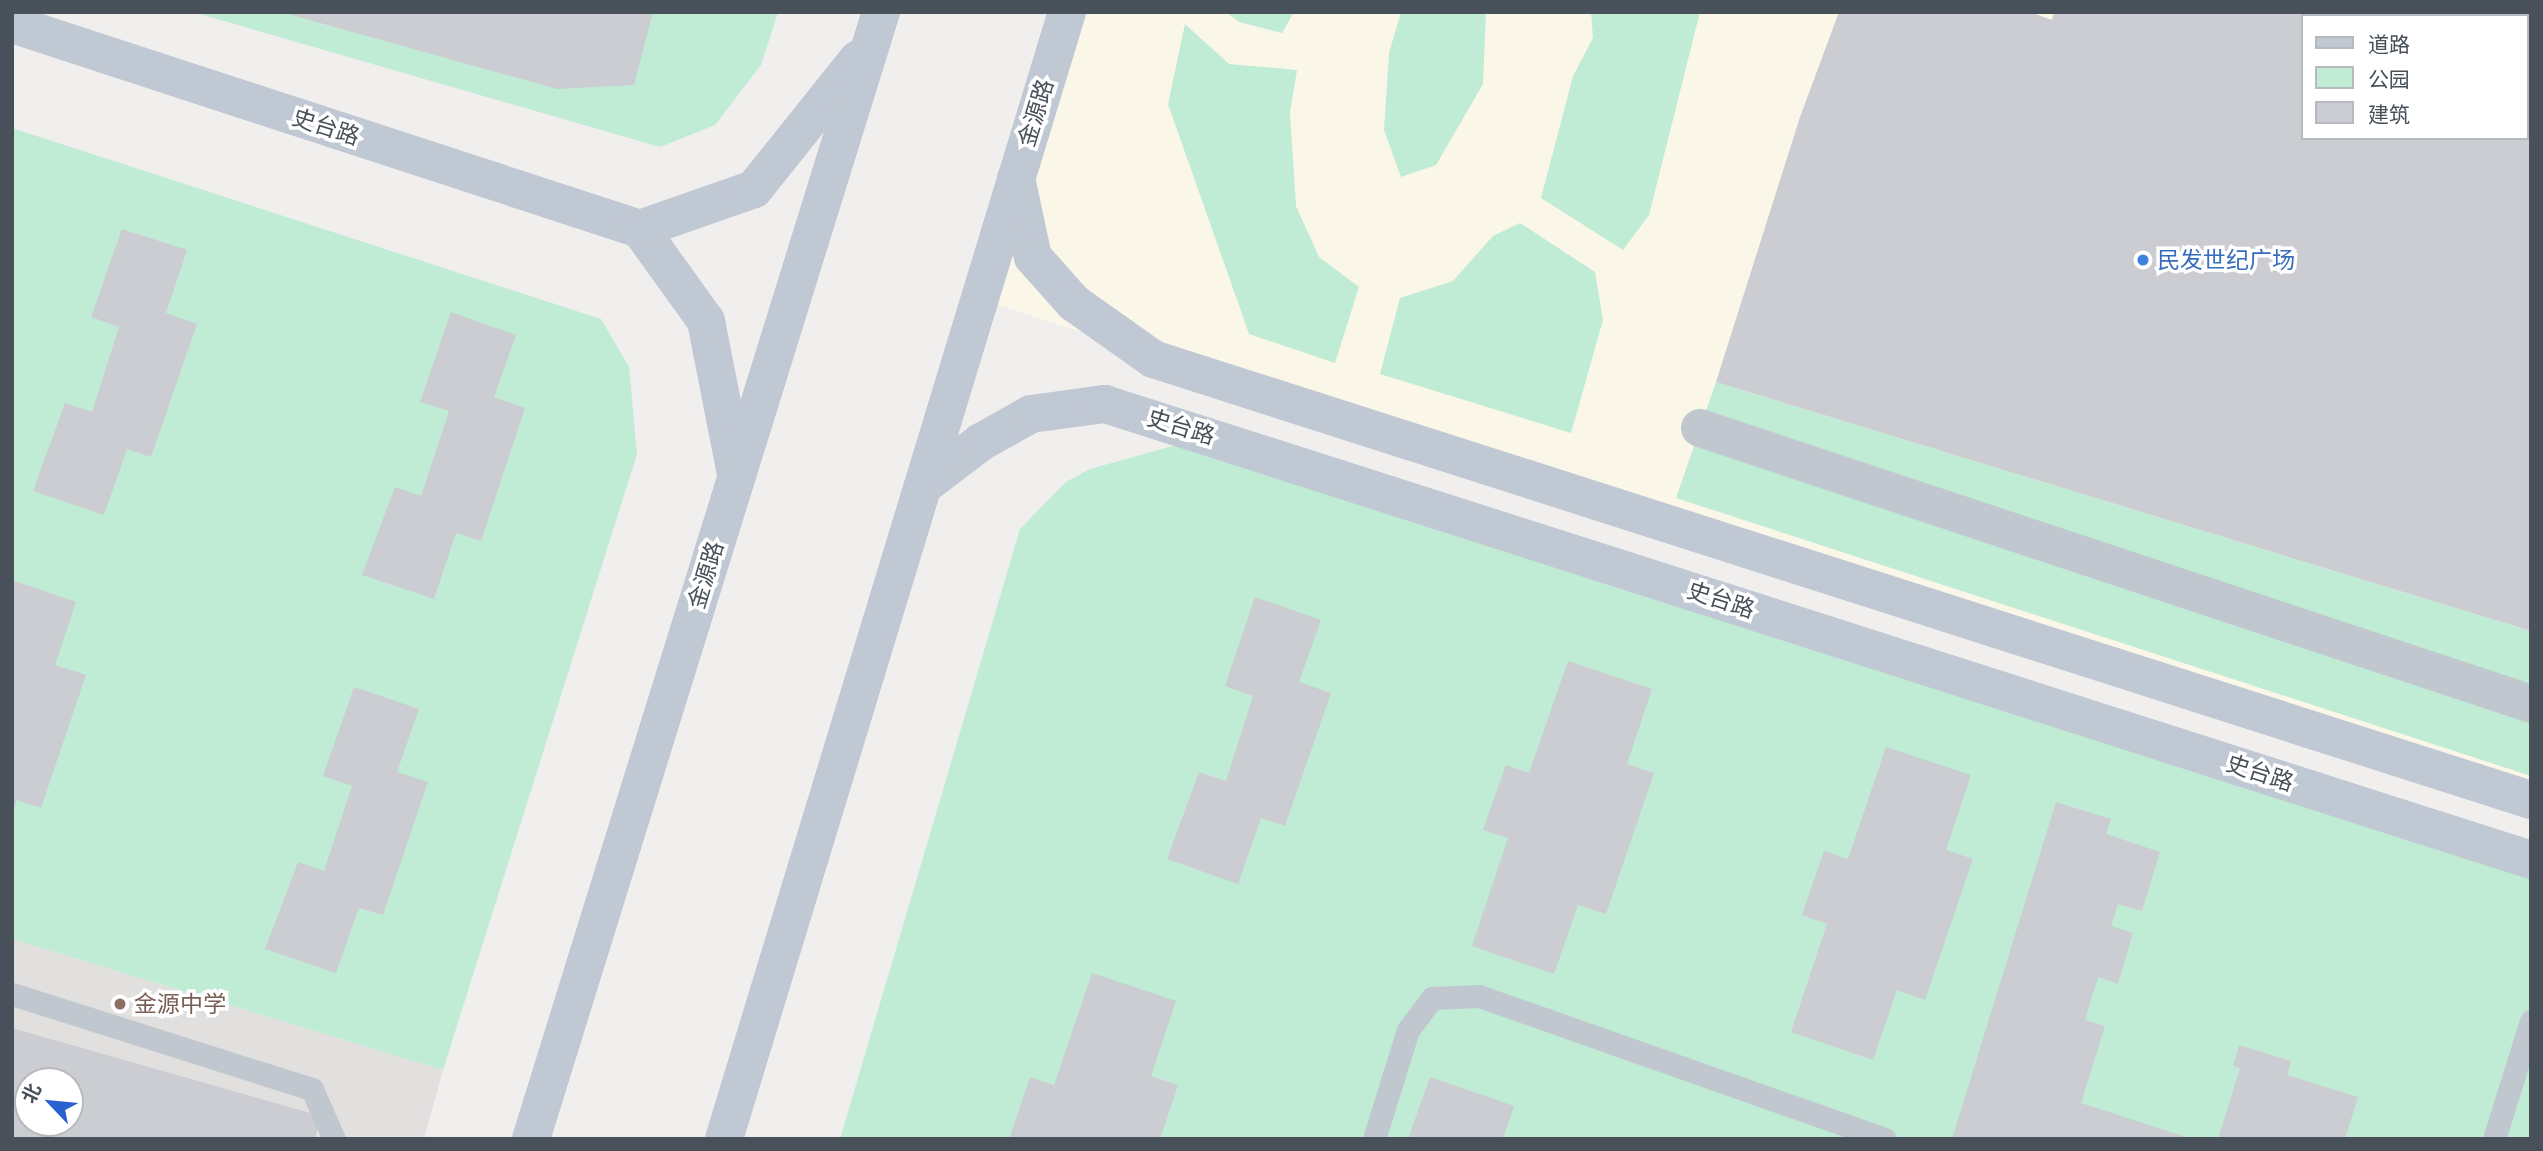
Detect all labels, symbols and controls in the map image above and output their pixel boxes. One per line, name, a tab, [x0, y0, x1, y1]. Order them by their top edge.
legend	[2302, 14, 2529, 140]
text: 道路	[2368, 33, 2410, 56]
text: 公园	[2368, 68, 2410, 91]
street label: 金源路	[1013, 76, 1059, 150]
street label: 史台路	[289, 103, 363, 151]
text: 建筑	[2368, 103, 2410, 126]
place label: 民发世纪广场	[2157, 246, 2295, 274]
marker: 民发世纪广场	[2135, 252, 2151, 268]
street label: 史台路	[1144, 404, 1218, 450]
street label: 金源路	[683, 538, 729, 612]
street label: 史台路	[1684, 576, 1758, 624]
street label: 史台路	[2223, 749, 2297, 797]
place label: 金源中学	[134, 990, 226, 1018]
marker: 金源中学	[112, 996, 128, 1012]
north arrow	[14, 1067, 84, 1137]
text: 北	[18, 1080, 45, 1107]

